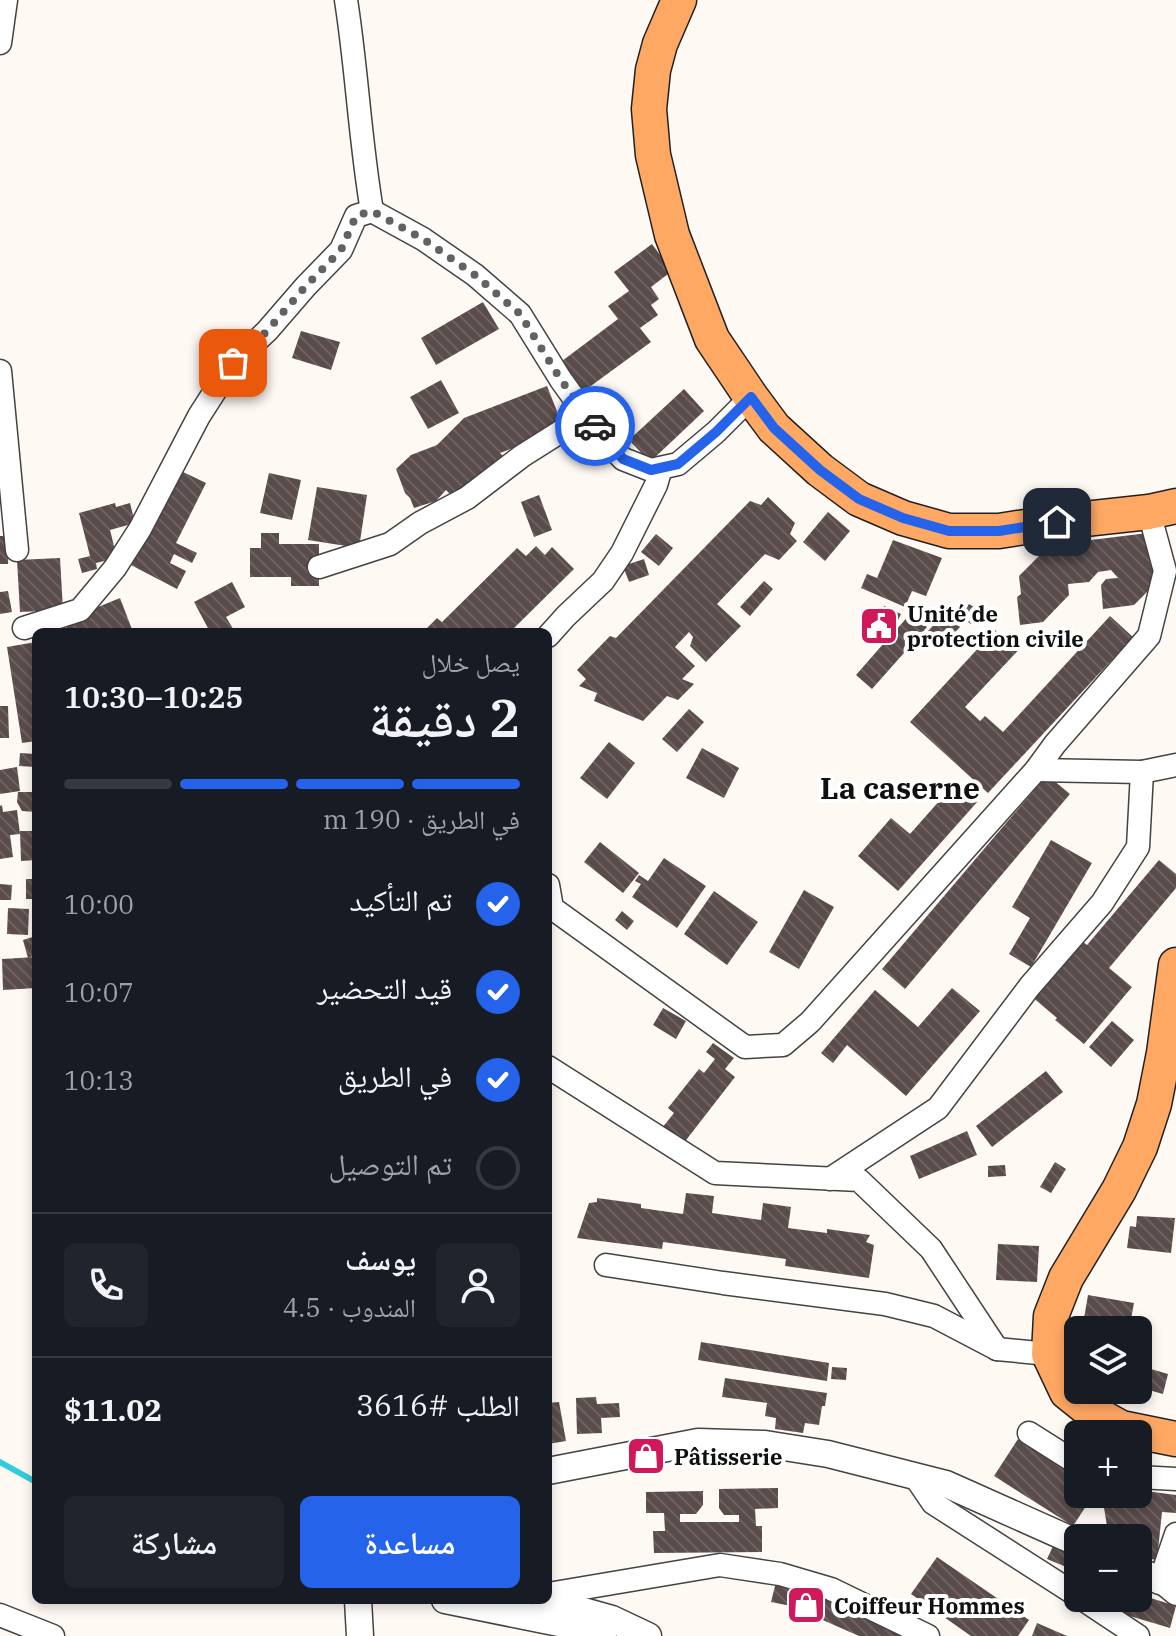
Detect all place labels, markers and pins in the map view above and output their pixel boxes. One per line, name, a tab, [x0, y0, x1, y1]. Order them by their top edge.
pin	[199, 329, 267, 397]
pin	[1023, 488, 1091, 556]
place label: Unité de protection civile	[907, 599, 1084, 653]
public building icon: Unité de protection civile	[858, 605, 900, 647]
shop icon: Pâtisserie	[625, 1435, 667, 1477]
place label: Pâtisserie	[674, 1442, 782, 1471]
shop icon: Coiffeur Hommes	[785, 1584, 827, 1626]
place label: Coiffeur Hommes	[834, 1591, 1025, 1620]

